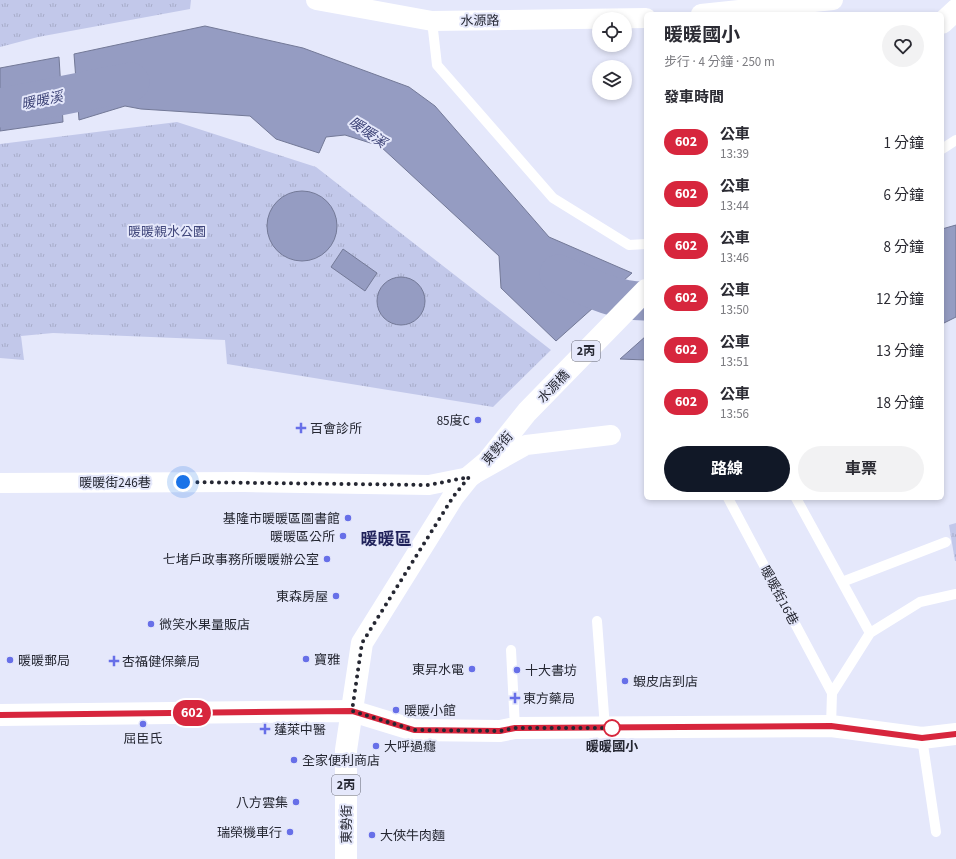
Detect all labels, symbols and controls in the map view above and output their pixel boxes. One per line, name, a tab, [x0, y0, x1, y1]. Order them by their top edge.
street label: 水源路	[460, 12, 500, 30]
map controls	[592, 12, 632, 100]
button: locate	[592, 12, 632, 52]
text: 暖暖國小	[664, 22, 740, 49]
button: heart	[882, 25, 924, 67]
text: 步行 · 4 分鐘 · 250 m	[664, 53, 775, 71]
button: layers	[592, 60, 632, 100]
water label: 暖暖溪	[20, 87, 67, 115]
text: 發車時間	[664, 87, 724, 108]
water label: 暖暖溪	[344, 113, 392, 154]
text: 公車	[720, 124, 750, 145]
text: 602	[675, 132, 697, 152]
text: 1 分鐘	[884, 133, 924, 154]
text: 13:39	[720, 145, 749, 163]
text: 公車	[720, 176, 750, 197]
text: 602	[675, 184, 697, 204]
text: 6 分鐘	[884, 185, 924, 206]
text: 13:44	[720, 197, 749, 215]
park label: 暖暖親水公園	[128, 223, 206, 241]
text: 公車	[720, 228, 750, 249]
text: 602	[675, 236, 697, 256]
text: 8 分鐘	[884, 237, 924, 258]
text: 13:46	[720, 249, 749, 267]
text: 公車	[720, 280, 750, 301]
text: 602	[675, 288, 697, 308]
text: 12 分鐘	[876, 289, 924, 310]
text: 13:50	[720, 301, 749, 319]
text: 公車	[720, 332, 750, 353]
text: 602	[675, 340, 697, 360]
road number: 2丙	[572, 341, 600, 361]
text: 13 分鐘	[876, 341, 924, 362]
text: 13:51	[720, 353, 749, 371]
street label: 水源橋	[534, 366, 574, 407]
text: 公車	[720, 384, 750, 405]
text: 602	[675, 392, 697, 412]
text: 18 分鐘	[876, 393, 924, 414]
text: 13:56	[720, 405, 749, 423]
place label: 85度C	[437, 412, 470, 430]
marker: 85度C	[473, 415, 483, 425]
place label: 百會診所	[310, 420, 362, 438]
marker: 百會診所	[295, 422, 307, 434]
street label: 東勢街	[478, 428, 517, 469]
button: 路線	[664, 446, 790, 492]
button: 車票	[798, 446, 924, 492]
your location	[173, 472, 193, 492]
street label: 暖暖街246巷	[79, 474, 151, 492]
place label: 基隆市暖暖區圖書館	[223, 510, 340, 528]
marker: 基隆市暖暖區圖書館	[343, 513, 353, 523]
place label: 暖暖區公所	[270, 528, 335, 546]
district label: 暖暖區	[361, 528, 412, 552]
marker: 暖暖區公所	[338, 531, 348, 541]
place label: 七堵戶政事務所暖暖辦公室	[163, 551, 319, 569]
marker: 七堵戶政事務所暖暖辦公室	[322, 554, 332, 564]
street label: 暖暖街16巷	[756, 563, 802, 628]
place label: 東森房屋	[276, 588, 328, 606]
marker: 東森房屋	[331, 591, 341, 601]
place label: 微笑水果量販店	[159, 616, 250, 634]
marker: 微笑水果量販店	[146, 619, 156, 629]
place label: 寶雅	[314, 651, 340, 669]
place label: 暖暖郵局	[18, 652, 70, 670]
place label: 杏福健保藥局	[122, 653, 200, 671]
marker: 寶雅	[301, 654, 311, 664]
marker: 暖暖郵局	[5, 655, 15, 665]
marker: 杏福健保藥局	[109, 656, 119, 666]
place label: 東昇水電	[412, 661, 464, 679]
place label: 十大書坊	[525, 662, 577, 680]
marker: 東昇水電	[467, 664, 477, 674]
marker: 十大書坊	[512, 665, 522, 675]
place label: 蝦皮店到店	[633, 673, 698, 691]
marker: 蝦皮店到店	[620, 676, 630, 686]
place label: 東方藥局	[523, 690, 575, 708]
marker: 東方藥局	[510, 693, 520, 703]
line badge: 602	[169, 700, 215, 726]
place label: 暖暖小館	[404, 702, 456, 720]
text: 602	[181, 703, 203, 723]
marker: 暖暖小館	[391, 705, 401, 715]
marker: 屈臣氏	[138, 719, 148, 729]
marker: 暖暖國小	[603, 719, 621, 737]
place label: 蓬萊中醫	[274, 721, 326, 739]
marker: 蓬萊中醫	[259, 723, 271, 735]
place label: 屈臣氏	[123, 730, 163, 748]
place label: 大呼過癮	[384, 738, 436, 756]
place label: 暖暖國小	[586, 738, 639, 756]
marker: 大呼過癮	[371, 741, 381, 751]
place label: 全家便利商店	[302, 752, 380, 770]
marker: 全家便利商店	[289, 755, 299, 765]
road number: 2丙	[332, 775, 360, 795]
place label: 八方雲集	[236, 794, 288, 812]
marker: 八方雲集	[291, 797, 301, 807]
street label: 東勢街	[338, 804, 356, 844]
place label: 瑞榮機車行	[217, 824, 282, 842]
marker: 瑞榮機車行	[285, 827, 295, 837]
place label: 大俠牛肉麵	[380, 827, 445, 845]
marker: 大俠牛肉麵	[367, 830, 377, 840]

